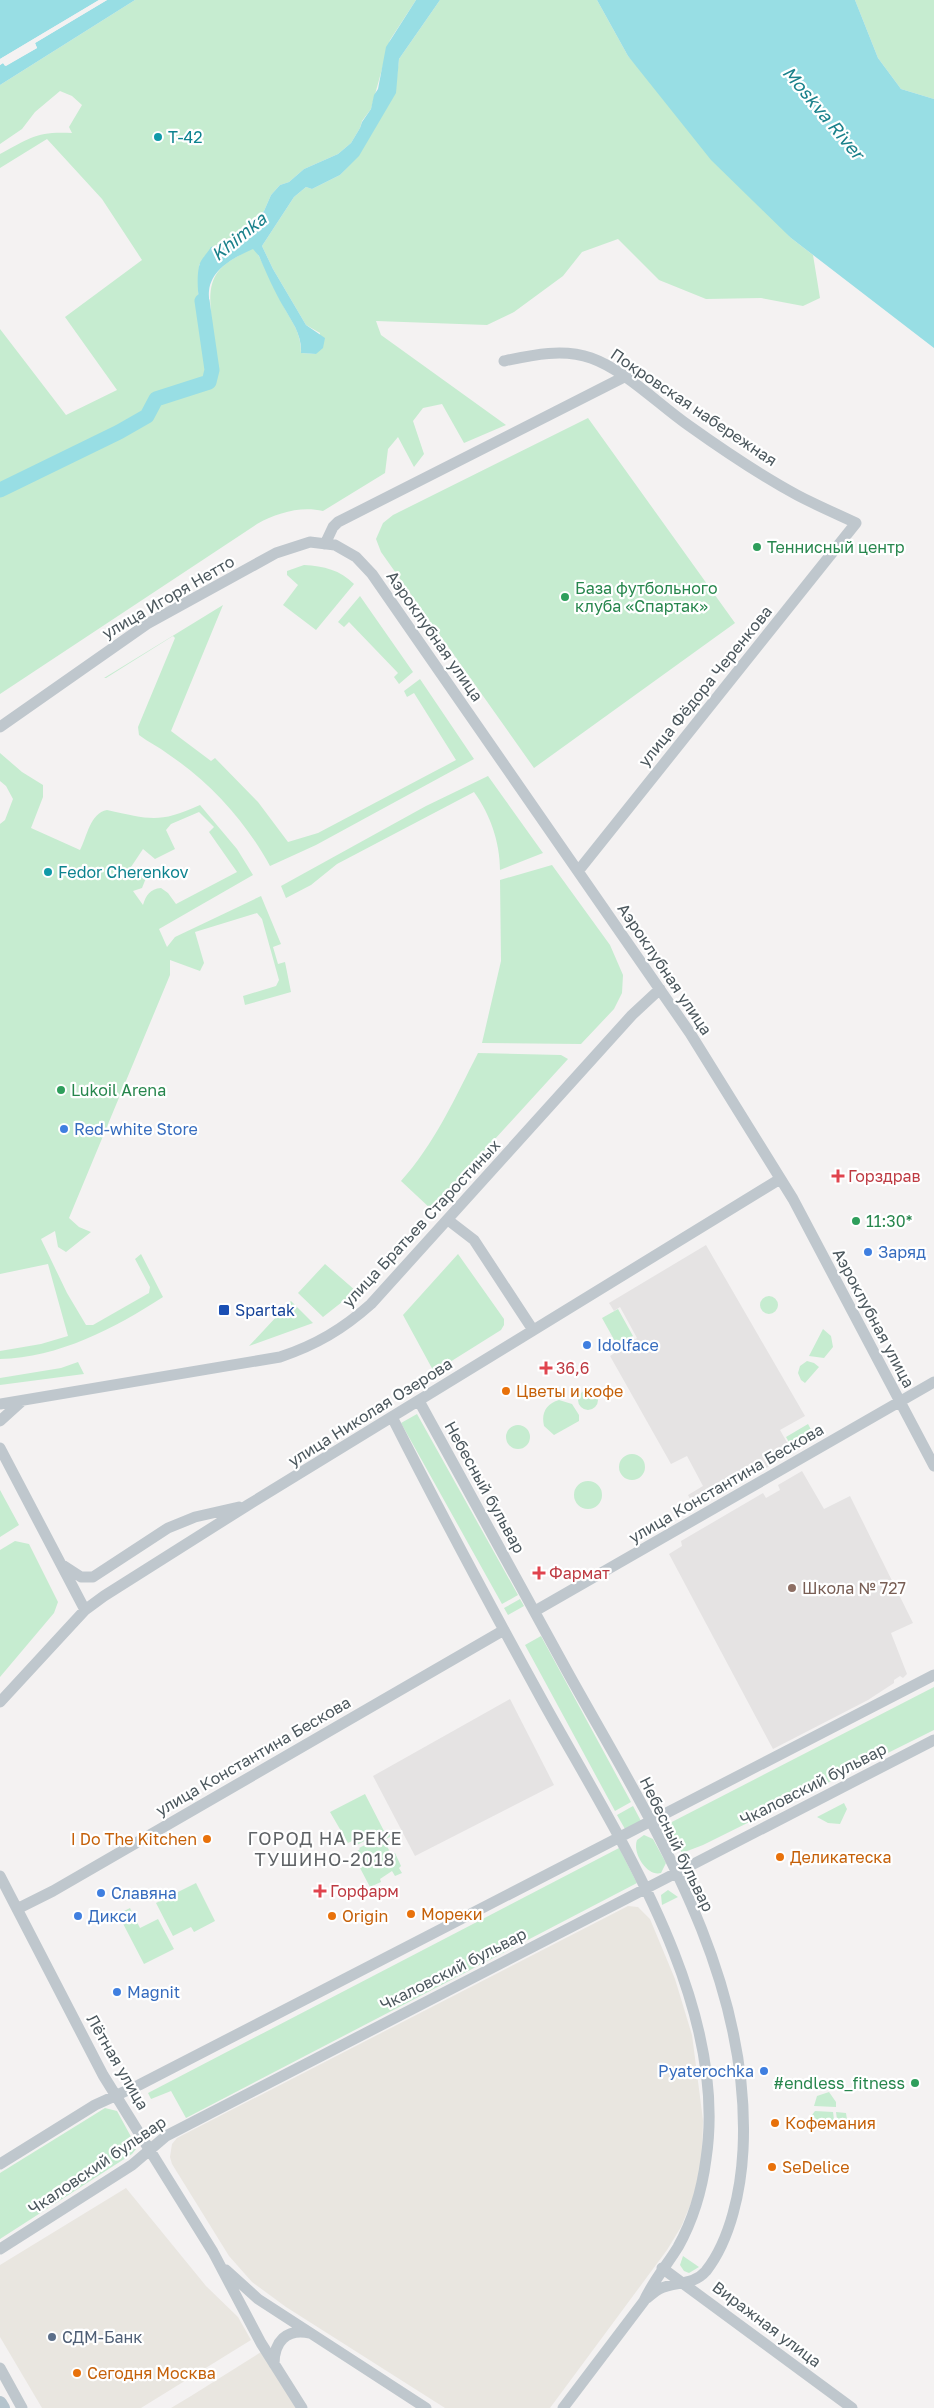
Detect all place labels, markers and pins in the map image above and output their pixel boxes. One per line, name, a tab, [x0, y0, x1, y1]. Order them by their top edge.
place label: Т-42	[168, 127, 203, 147]
marker: Т-42	[152, 131, 164, 143]
place label: Теннисный центр	[767, 537, 905, 557]
marker: Теннисный центр	[751, 541, 763, 553]
place label: База футбольного клуба «Спартак»	[575, 578, 718, 616]
marker: База футбольного клуба «Спартак»	[559, 591, 571, 603]
place label: Fedor Cherenkov	[58, 862, 189, 882]
marker: Fedor Cherenkov	[42, 866, 54, 878]
place label: Lukoil Arena	[71, 1080, 166, 1100]
marker: Lukoil Arena	[55, 1084, 67, 1096]
place label: Red-white Store	[74, 1119, 198, 1139]
marker: Red-white Store	[58, 1123, 70, 1135]
place label: Горздрав	[848, 1166, 921, 1186]
marker: Горздрав	[832, 1170, 844, 1182]
place label: 11:30*	[866, 1211, 913, 1231]
marker: 11:30*	[850, 1215, 862, 1227]
place label: Заряд	[878, 1242, 926, 1262]
marker: Заряд	[862, 1246, 874, 1258]
place label: Spartak	[235, 1300, 295, 1320]
marker: Spartak	[217, 1303, 231, 1317]
place label: Idolface	[597, 1335, 659, 1355]
marker: Idolface	[581, 1339, 593, 1351]
place label: 36,6	[556, 1358, 590, 1378]
marker: 36,6	[540, 1362, 552, 1374]
place label: Цветы и кофе	[516, 1381, 623, 1401]
marker: Цветы и кофе	[500, 1385, 512, 1397]
place label: Фармат	[549, 1563, 610, 1583]
marker: Фармат	[533, 1567, 545, 1579]
place label: Школа № 727	[802, 1578, 906, 1598]
marker: Школа № 727	[786, 1582, 798, 1594]
place label: I Do The Kitchen	[71, 1829, 197, 1849]
marker: I Do The Kitchen	[201, 1833, 213, 1845]
place label: Деликатеска	[790, 1847, 891, 1867]
marker: Деликатеска	[774, 1851, 786, 1863]
place label: Горфарм	[330, 1881, 399, 1901]
place label: Славяна	[111, 1883, 177, 1903]
marker: Горфарм	[314, 1885, 326, 1897]
marker: Славяна	[95, 1887, 107, 1899]
place label: Мореки	[421, 1904, 482, 1924]
place label: Дикси	[88, 1906, 137, 1926]
place label: Origin	[342, 1906, 388, 1926]
marker: Мореки	[405, 1908, 417, 1920]
marker: Дикси	[72, 1910, 84, 1922]
marker: Origin	[326, 1910, 338, 1922]
place label: Magnit	[127, 1982, 180, 2002]
marker: Magnit	[111, 1986, 123, 1998]
place label: Pyaterochka	[658, 2061, 754, 2081]
marker: Pyaterochka	[758, 2065, 770, 2077]
place label: #endless_fitness	[773, 2073, 905, 2093]
marker: #endless_fitness	[909, 2077, 921, 2089]
place label: Кофемания	[785, 2113, 876, 2133]
marker: Кофемания	[769, 2117, 781, 2129]
place label: SeDelice	[782, 2157, 849, 2177]
marker: SeDelice	[766, 2161, 778, 2173]
place label: СДМ-Банк	[62, 2327, 143, 2347]
marker: СДМ-Банк	[46, 2331, 58, 2343]
place label: Сегодня Москва	[87, 2363, 216, 2383]
marker: Сегодня Москва	[71, 2367, 83, 2379]

